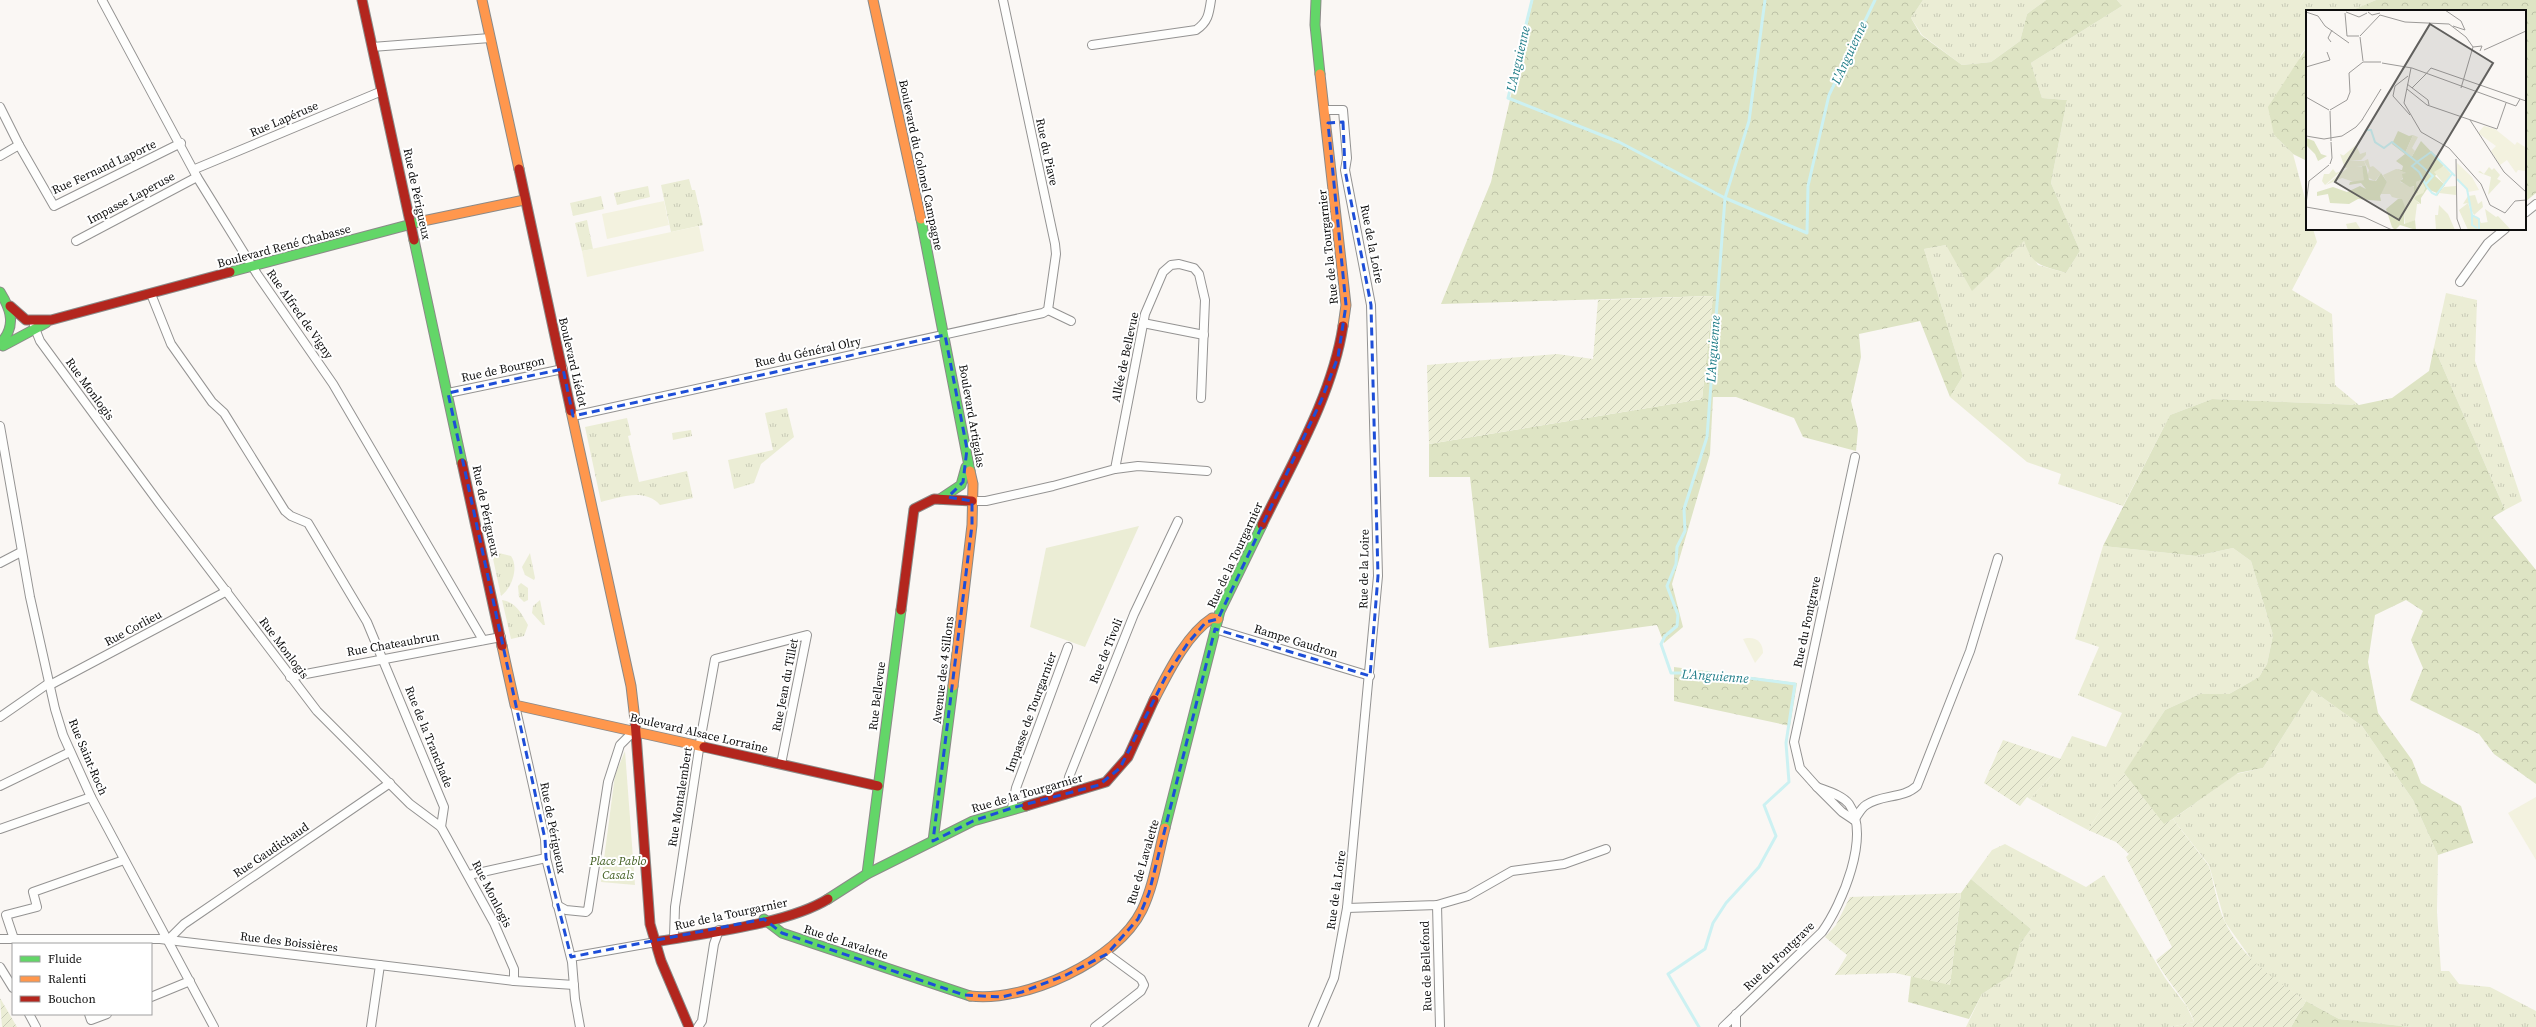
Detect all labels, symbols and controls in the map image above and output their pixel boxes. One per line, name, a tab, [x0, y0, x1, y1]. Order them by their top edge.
inset map	[2306, 10, 2526, 230]
water label: L'Anguienne	[1827, 18, 1871, 88]
water label: L'Anguienne	[1502, 24, 1534, 95]
street label: Boulevard du Colonel Campagne	[895, 78, 947, 252]
street label: Rue Lapéruse	[247, 97, 321, 141]
street label: Rue du Piave	[1032, 117, 1062, 187]
street label: Rue Fernand Laporte	[49, 136, 159, 198]
street label: Rue de Périgueux	[399, 147, 435, 242]
street label: Impasse Laperuse	[84, 168, 178, 228]
street label: Rue de la Tourgarnier	[1314, 189, 1342, 305]
street label: Rue de la Loire	[1357, 203, 1387, 285]
street label: Boulevard René Chabasse	[216, 220, 352, 272]
street label: Rue Alfred de Vigny	[263, 266, 337, 363]
street label: Allée de Bellevue	[1108, 311, 1142, 403]
water label: L'Anguienne	[1702, 314, 1724, 384]
street label: Boulevard Liédot	[555, 316, 591, 408]
street label: Rue du Général Olry	[753, 333, 864, 371]
street label: Rue de Bourgon	[460, 352, 546, 386]
street label: Rue Monlogis	[62, 355, 118, 423]
street label: Boulevard Artigalas	[955, 363, 989, 469]
street label: Rue de Périgueux	[468, 464, 504, 559]
street label: Rue de la Tourgarnier	[1203, 499, 1267, 611]
street label: Rue de la Loire	[1355, 529, 1373, 609]
street label: Rue du Fontgrave	[1789, 575, 1825, 669]
street label: Rue Corlieu	[101, 606, 165, 650]
street label: Rue Monlogis	[256, 614, 312, 682]
street label: Avenue des 4 Sillons	[928, 615, 958, 725]
street label: Rue de Tivoli	[1086, 616, 1127, 686]
street label: Rampe Gaudron	[1252, 621, 1340, 661]
street label: Rue Chateaubrun	[346, 628, 440, 660]
street label: Rue Jean du Tillet	[768, 637, 802, 733]
street label: Impasse de Tourgarnier	[1002, 650, 1060, 774]
street label: Rue Bellevue	[865, 661, 889, 731]
water label: L'Anguienne	[1680, 665, 1750, 687]
street label: Rue de la Tranchade	[401, 684, 457, 790]
street label: Boulevard Alsace Lorraine	[628, 709, 770, 757]
street label: Rue Saint-Roch	[65, 716, 111, 798]
street label: Rue Montalembert	[664, 746, 696, 848]
street label: Rue de la Tourgarnier	[969, 769, 1085, 817]
street label: Rue de Périgueux	[536, 781, 570, 876]
street label: Rue de Lavalette	[1123, 818, 1163, 906]
street label: Rue Gaudichaud	[230, 819, 312, 881]
street label: Rue de la Loire	[1323, 849, 1349, 931]
park label: Place Pablo Casals	[589, 853, 647, 883]
street label: Rue Monlogis	[468, 858, 516, 930]
street label: Rue de la Tourgarnier	[673, 894, 789, 934]
street label: Rue du Fontgrave	[1740, 918, 1818, 994]
street label: Rue de Bellefond	[1416, 920, 1436, 1012]
street label: Rue de Lavalette	[802, 921, 890, 963]
street label: Rue des Boissières	[239, 928, 339, 956]
legend	[12, 943, 152, 1015]
text: Fluide	[48, 951, 82, 967]
text: Ralenti	[48, 971, 87, 987]
text: Bouchon	[48, 991, 96, 1007]

